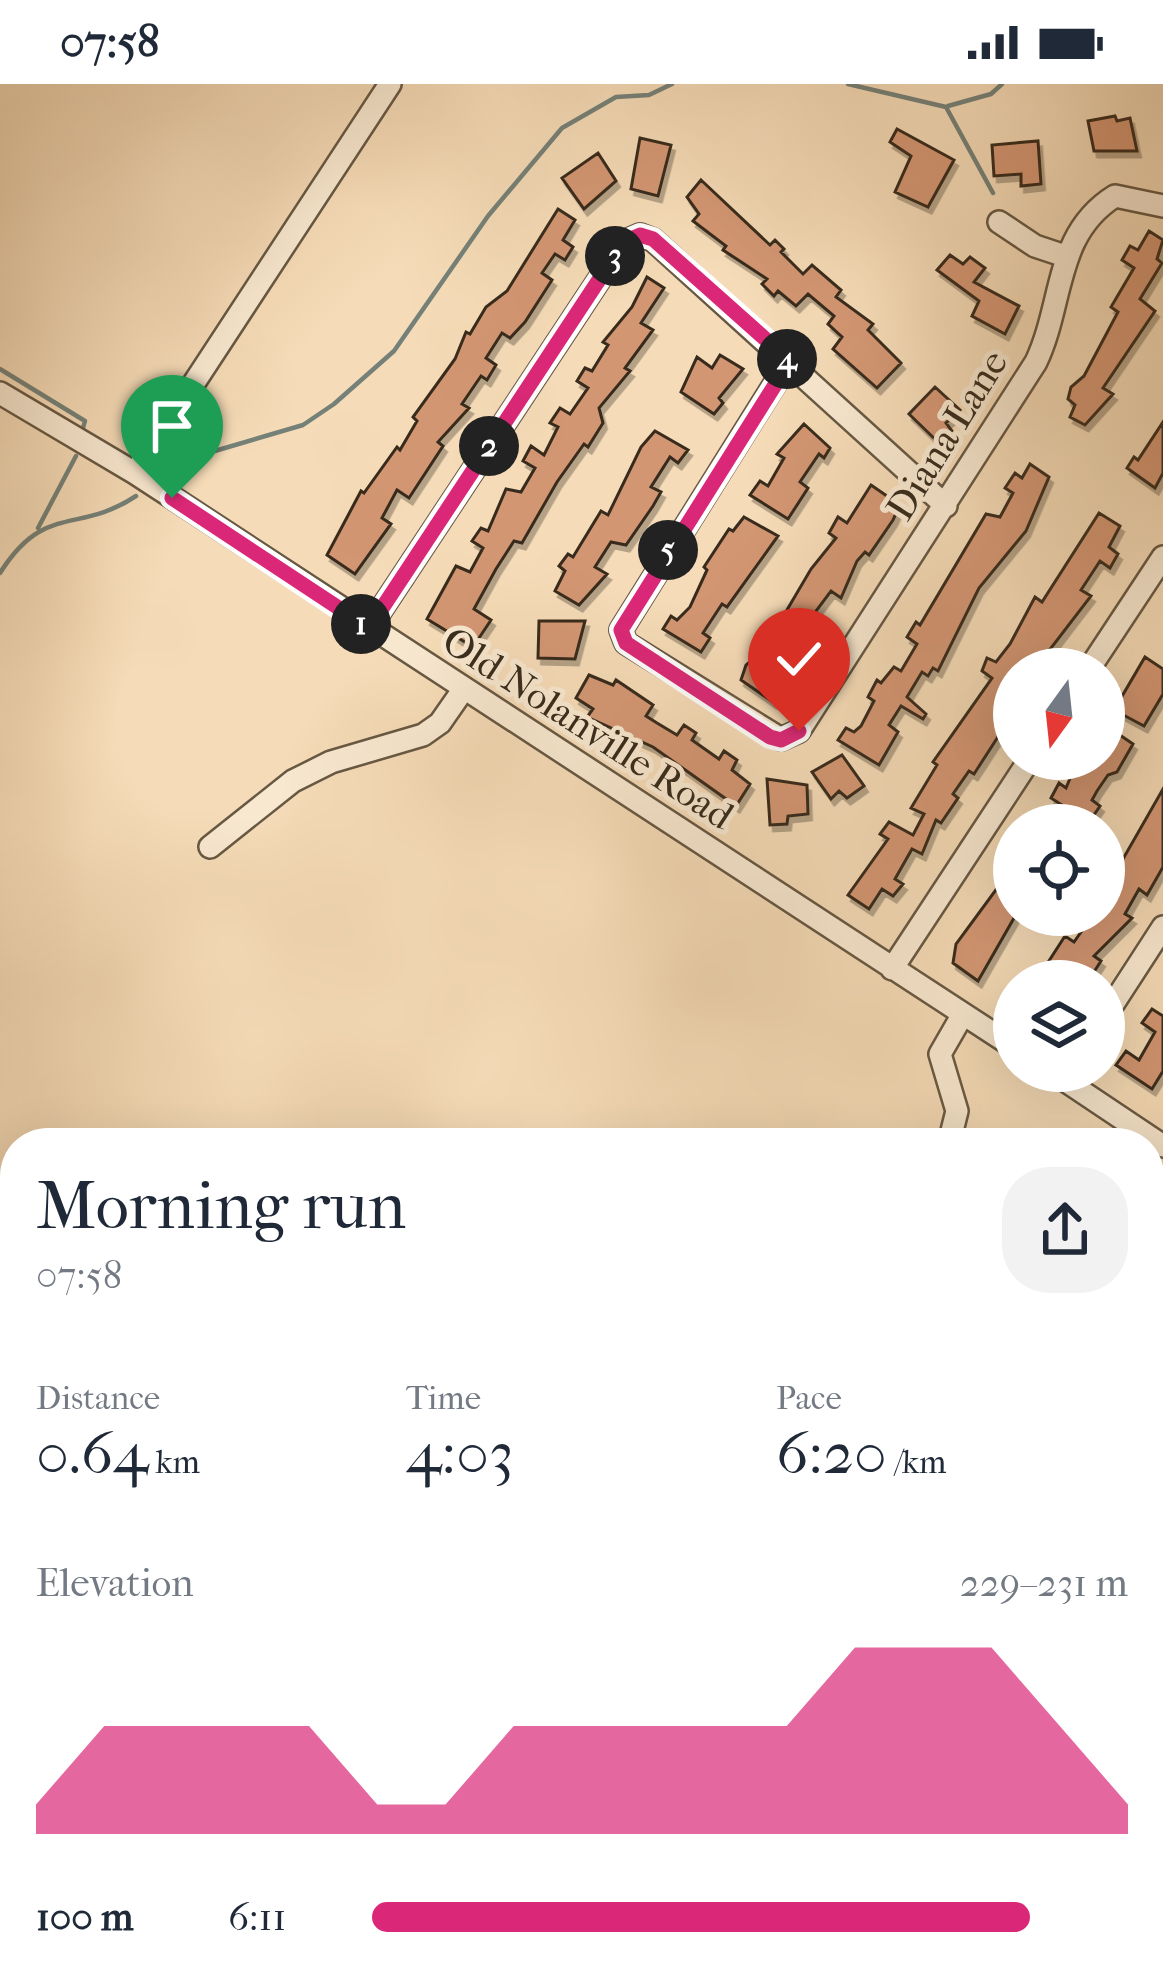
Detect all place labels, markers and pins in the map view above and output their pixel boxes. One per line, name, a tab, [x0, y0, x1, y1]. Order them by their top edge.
pin: 3	[585, 226, 645, 286]
pin: 4	[757, 329, 817, 389]
pin	[121, 375, 223, 498]
pin: 2	[459, 416, 519, 476]
pin: 5	[638, 520, 698, 580]
pin: 1	[331, 594, 391, 654]
pin	[748, 608, 850, 731]

